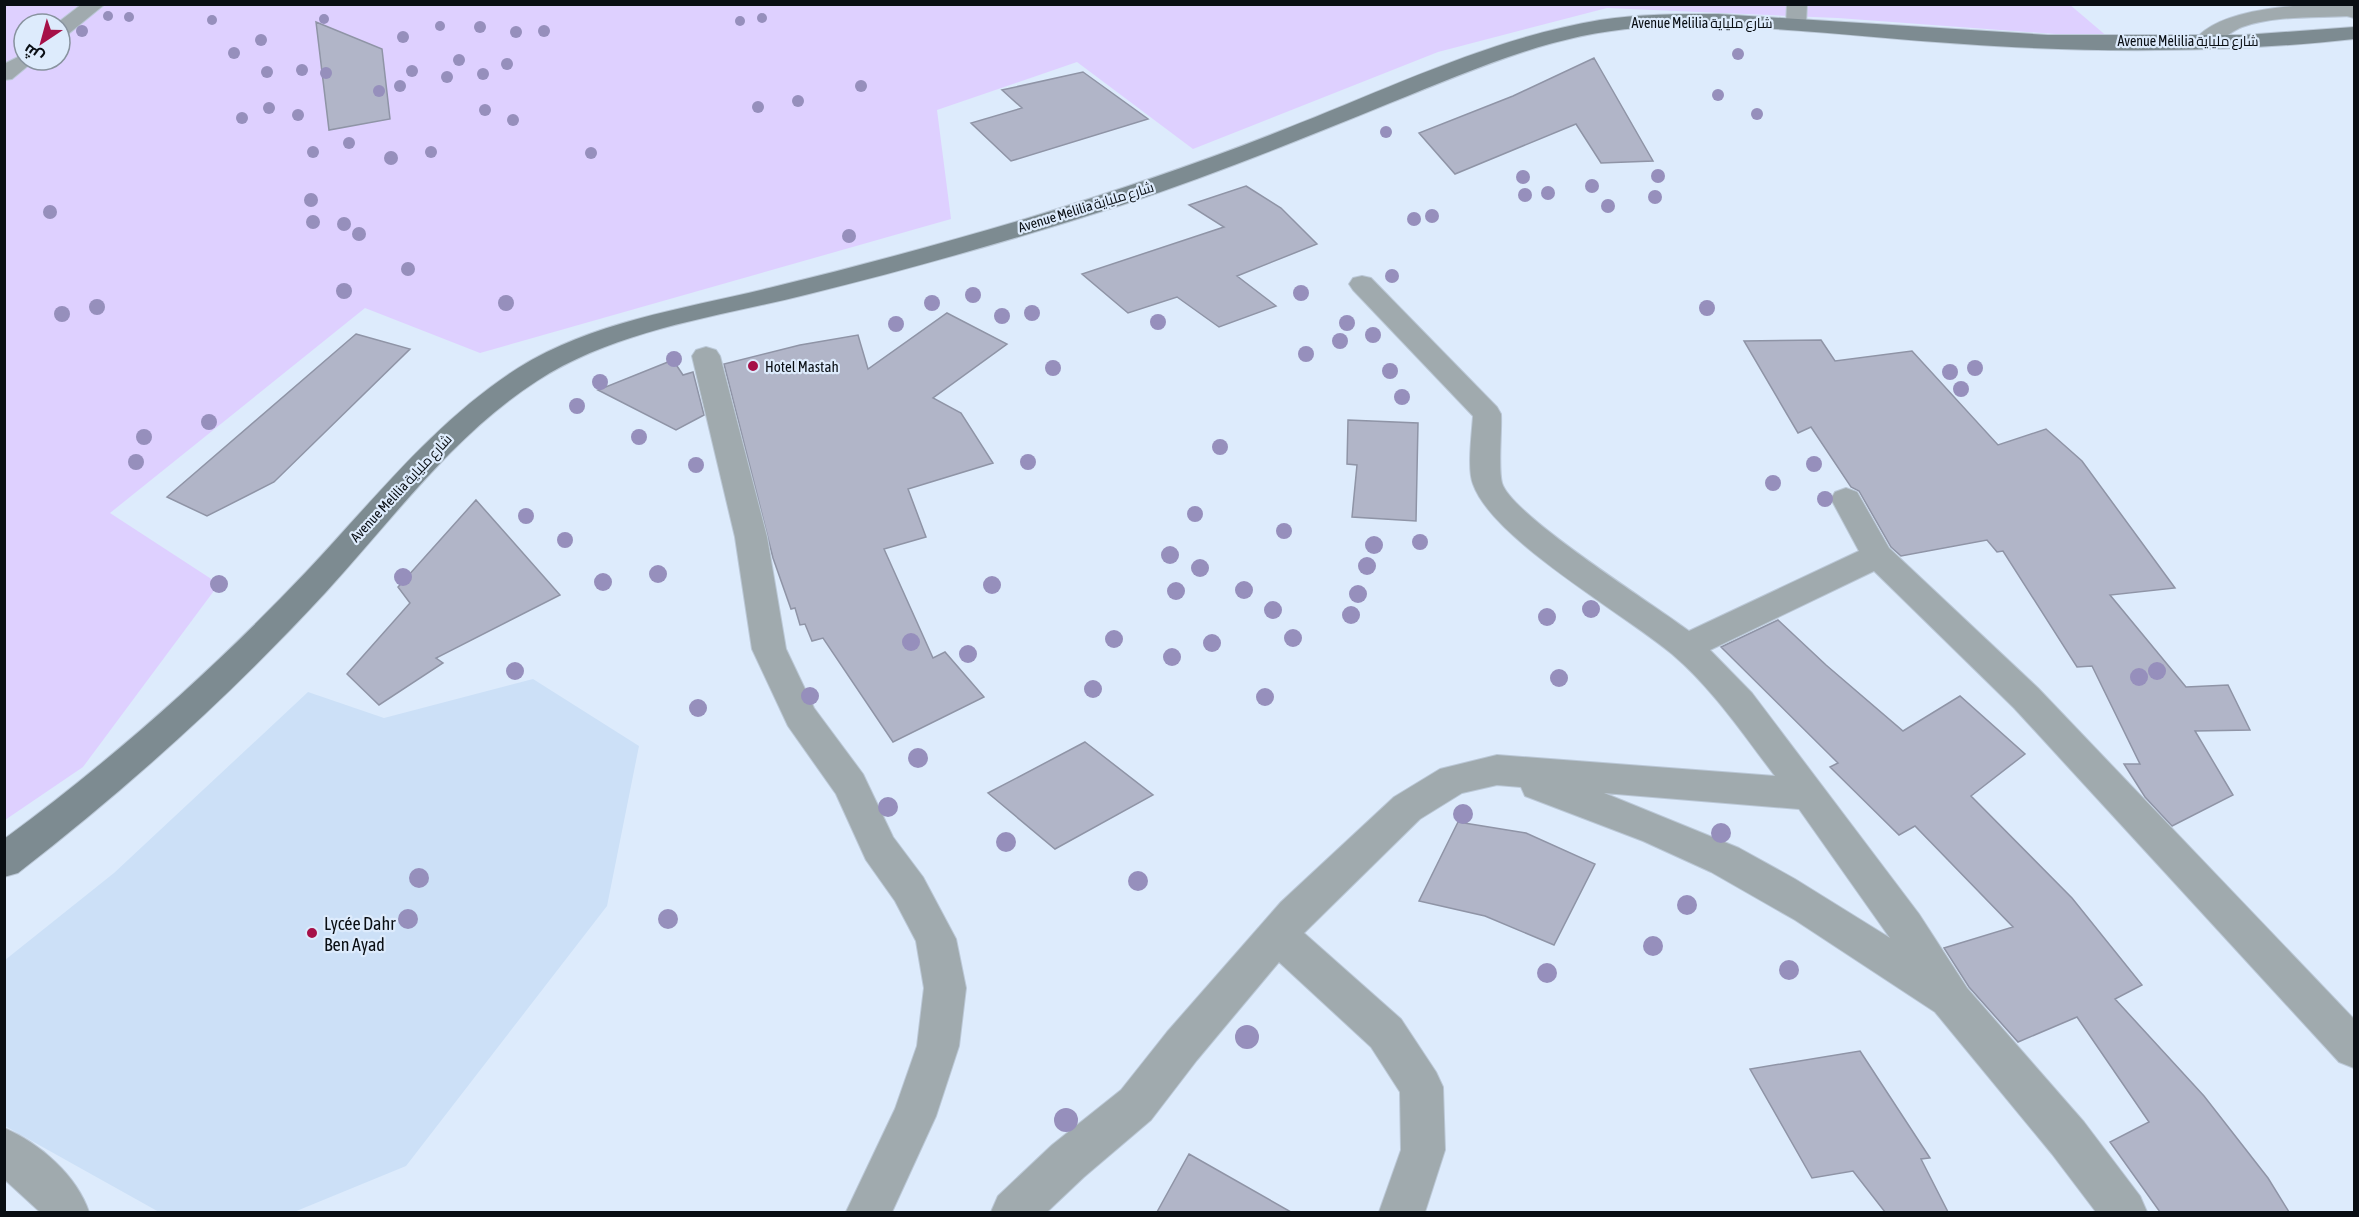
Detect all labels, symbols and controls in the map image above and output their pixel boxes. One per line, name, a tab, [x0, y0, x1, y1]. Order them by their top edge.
north arrow	[12, 12, 72, 72]
street label: Avenue Melilia شارع ملياية	[1631, 15, 1773, 32]
street label: Avenue Melilia شارع ملياية	[2117, 33, 2259, 50]
text: ش	[20, 40, 47, 67]
street label: Avenue Melilia شارع ملياية	[1016, 179, 1156, 236]
place label: Hotel Mastah	[765, 358, 839, 375]
marker: Hotel Mastah	[746, 359, 760, 373]
street label: Avenue Melilia شارع ملياية	[347, 431, 456, 546]
place label: Lycée Dahr Ben Ayad	[324, 913, 396, 955]
marker: Lycée Dahr Ben Ayad	[305, 926, 319, 940]

